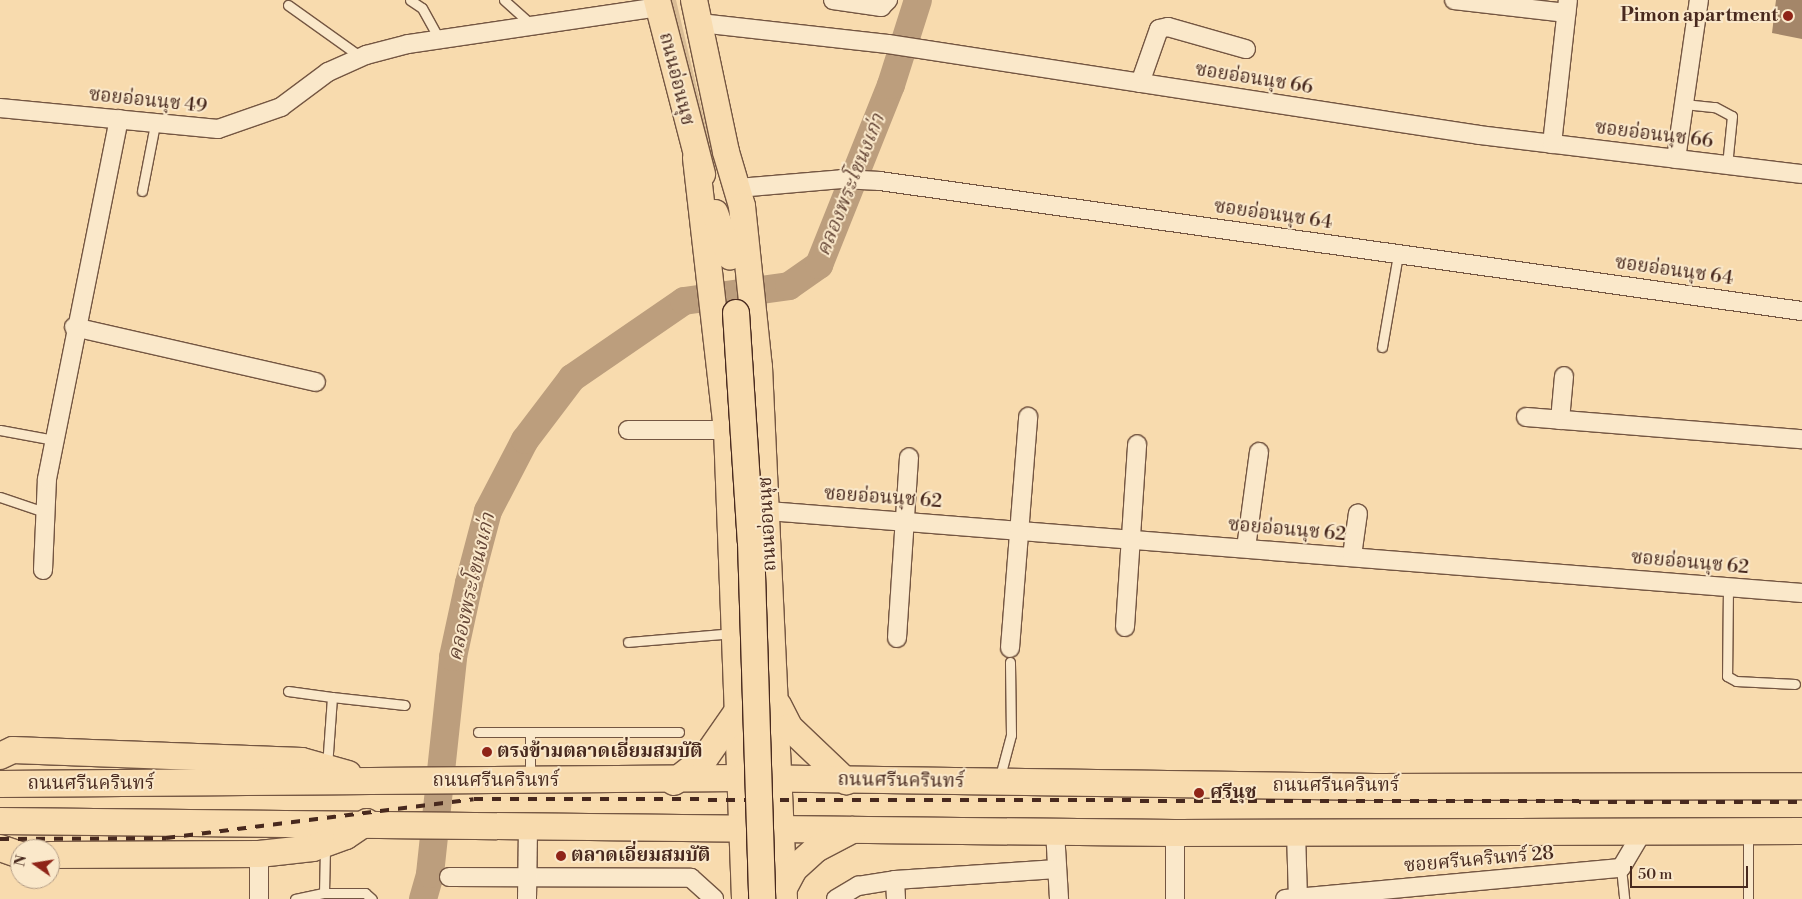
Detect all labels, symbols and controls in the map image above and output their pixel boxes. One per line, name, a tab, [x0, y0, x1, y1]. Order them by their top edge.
place label: Pimon apartment	[1620, 5, 1778, 27]
marker: Pimon apartment	[1782, 10, 1794, 22]
street label: ถนนอ่อนนุช	[653, 30, 699, 128]
street label: ซอยอ่อนนุช 66	[1193, 58, 1315, 100]
street label: ซอยอ่อนนุช 49	[88, 83, 208, 119]
water label: คลองพระโขนงเก่า	[812, 110, 890, 260]
street label: ซอยอ่อนนุช 66	[1594, 116, 1714, 154]
street label: ซอยอ่อนนุช 64	[1212, 195, 1334, 235]
street label: ซอยอ่อนนุช 64	[1613, 251, 1735, 291]
street label: ถนนอ่อนนุช	[754, 476, 782, 572]
street label: ซอยอ่อนนุช 62	[823, 482, 943, 514]
water label: คลองพระโขนงเก่า	[443, 511, 501, 663]
street label: ซอยอ่อนนุช 62	[1227, 513, 1347, 547]
street label: ซอยอ่อนนุช 62	[1630, 546, 1750, 580]
place label: ตรงข้ามตลาดเอี่ยมสมบัติ	[497, 741, 703, 763]
marker: ตรงข้ามตลาดเอี่ยมสมบัติ	[481, 746, 493, 758]
street label: ถนนศรีนครินทร์	[837, 768, 965, 794]
street label: ถนนศรีนครินทร์	[433, 770, 559, 792]
street label: ถนนศรีนครินทร์	[28, 773, 154, 795]
street label: ถนนศรีนครินทร์	[1273, 775, 1399, 797]
place label: ศรีนุช	[1210, 782, 1256, 804]
marker: ศรีนุช	[1192, 786, 1206, 800]
north arrow	[10, 839, 60, 889]
street label: ซอยศรีนครินทร์ 28	[1403, 842, 1555, 878]
place label: ตลาดเอี่ยมสมบัติ	[571, 845, 710, 867]
marker: ตลาดเอี่ยมสมบัติ	[555, 850, 567, 862]
text: N	[11, 853, 31, 868]
scale bar	[1632, 856, 1750, 888]
text: 50 m	[1638, 865, 1672, 884]

